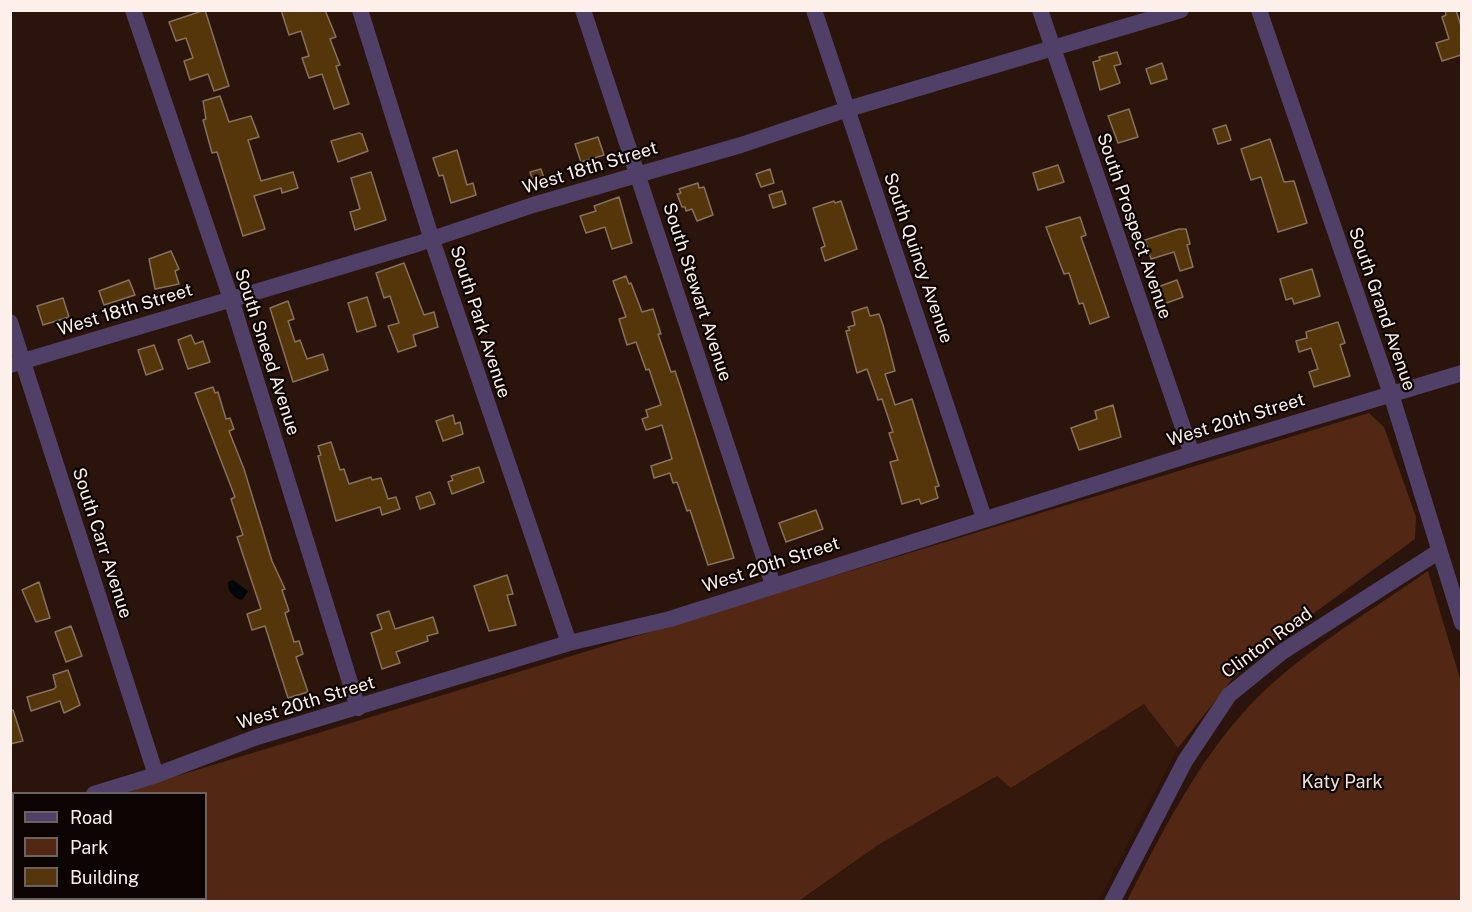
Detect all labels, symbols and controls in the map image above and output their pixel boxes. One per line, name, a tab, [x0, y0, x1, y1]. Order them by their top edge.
street label: South Prospect Avenue	[1092, 130, 1176, 322]
street label: West 18th Street	[520, 137, 660, 199]
street label: South Quincy Avenue	[879, 170, 957, 346]
street label: South Stewart Avenue	[658, 200, 736, 384]
street label: South Grand Avenue	[1344, 224, 1420, 394]
street label: South Park Avenue	[445, 243, 515, 401]
street label: South Sneed Avenue	[230, 266, 304, 438]
street label: West 18th Street	[55, 279, 195, 341]
street label: West 20th Street	[1165, 389, 1307, 451]
street label: South Carr Avenue	[67, 465, 137, 621]
street label: West 20th Street	[700, 533, 842, 597]
street label: Clinton Road	[1218, 603, 1316, 683]
street label: West 20th Street	[235, 672, 377, 734]
park label: Katy Park	[1301, 771, 1383, 793]
legend	[12, 792, 207, 900]
text: Road	[70, 807, 113, 828]
text: Park	[70, 837, 108, 858]
text: Building	[70, 867, 139, 888]

